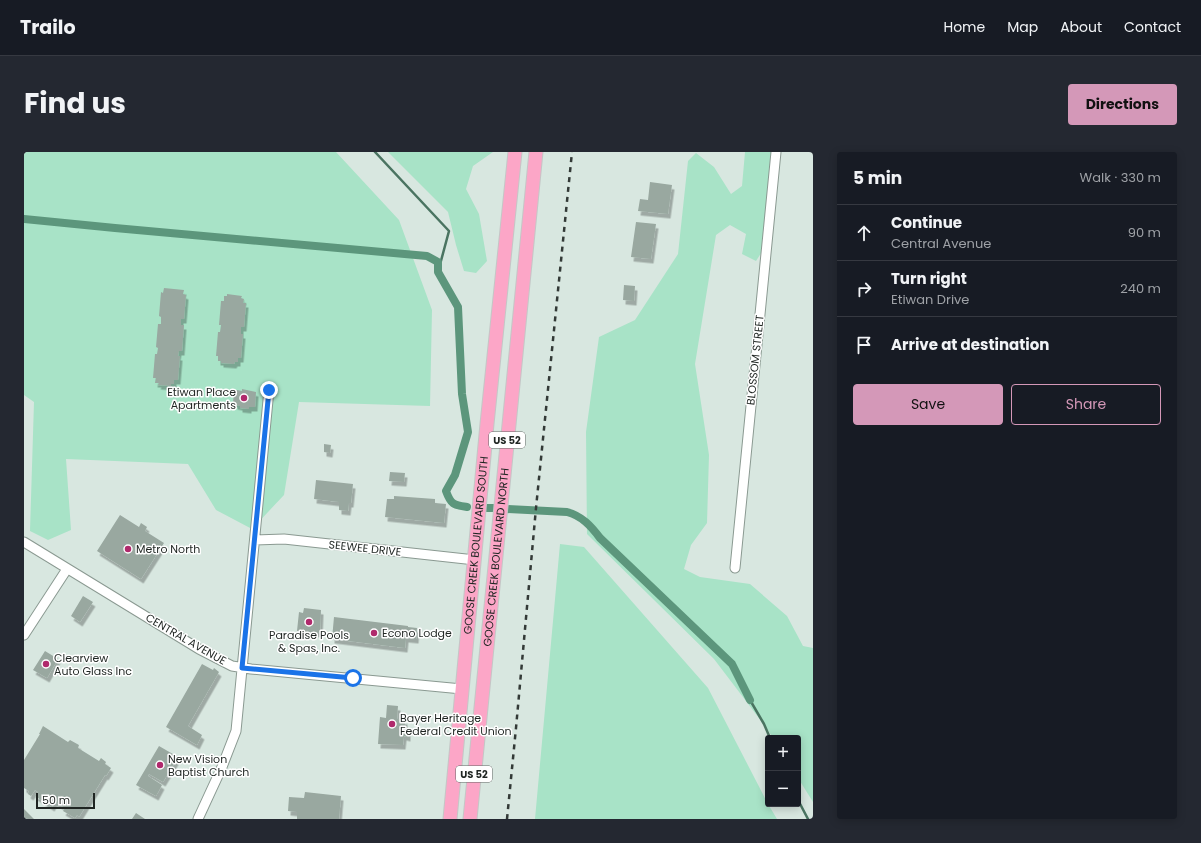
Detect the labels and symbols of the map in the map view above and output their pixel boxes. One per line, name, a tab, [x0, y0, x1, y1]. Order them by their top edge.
street label: BLOSSOM STREET	[742, 314, 768, 406]
route end	[260, 381, 278, 399]
place label: Etiwan Place Apartments	[167, 384, 236, 413]
marker: Etiwan Place Apartments	[239, 393, 249, 403]
road number: US 52	[489, 432, 525, 448]
street label: GOOSE CREEK BOULEVARD SOUTH	[459, 456, 492, 635]
street label: GOOSE CREEK BOULEVARD NORTH	[479, 467, 513, 647]
street label: SEEWEE DRIVE	[328, 536, 402, 560]
place label: Metro North	[136, 541, 200, 557]
marker: Metro North	[123, 544, 133, 554]
street label: CENTRAL AVENUE	[143, 609, 229, 669]
marker: Paradise Pools & Spas, Inc.	[304, 617, 314, 627]
place label: Econo Lodge	[382, 625, 452, 641]
place label: Paradise Pools & Spas, Inc.	[269, 627, 349, 656]
marker: Econo Lodge	[369, 628, 379, 638]
place label: Clearview Auto Glass Inc	[54, 650, 132, 679]
marker: Clearview Auto Glass Inc	[41, 659, 51, 669]
route start	[344, 669, 362, 687]
place label: Bayer Heritage Federal Credit Union	[400, 710, 512, 739]
marker: Bayer Heritage Federal Credit Union	[387, 719, 397, 729]
place label: New Vision Baptist Church	[168, 751, 249, 780]
marker: New Vision Baptist Church	[155, 760, 165, 770]
road number: US 52	[456, 766, 492, 782]
scale bar	[36, 791, 95, 810]

